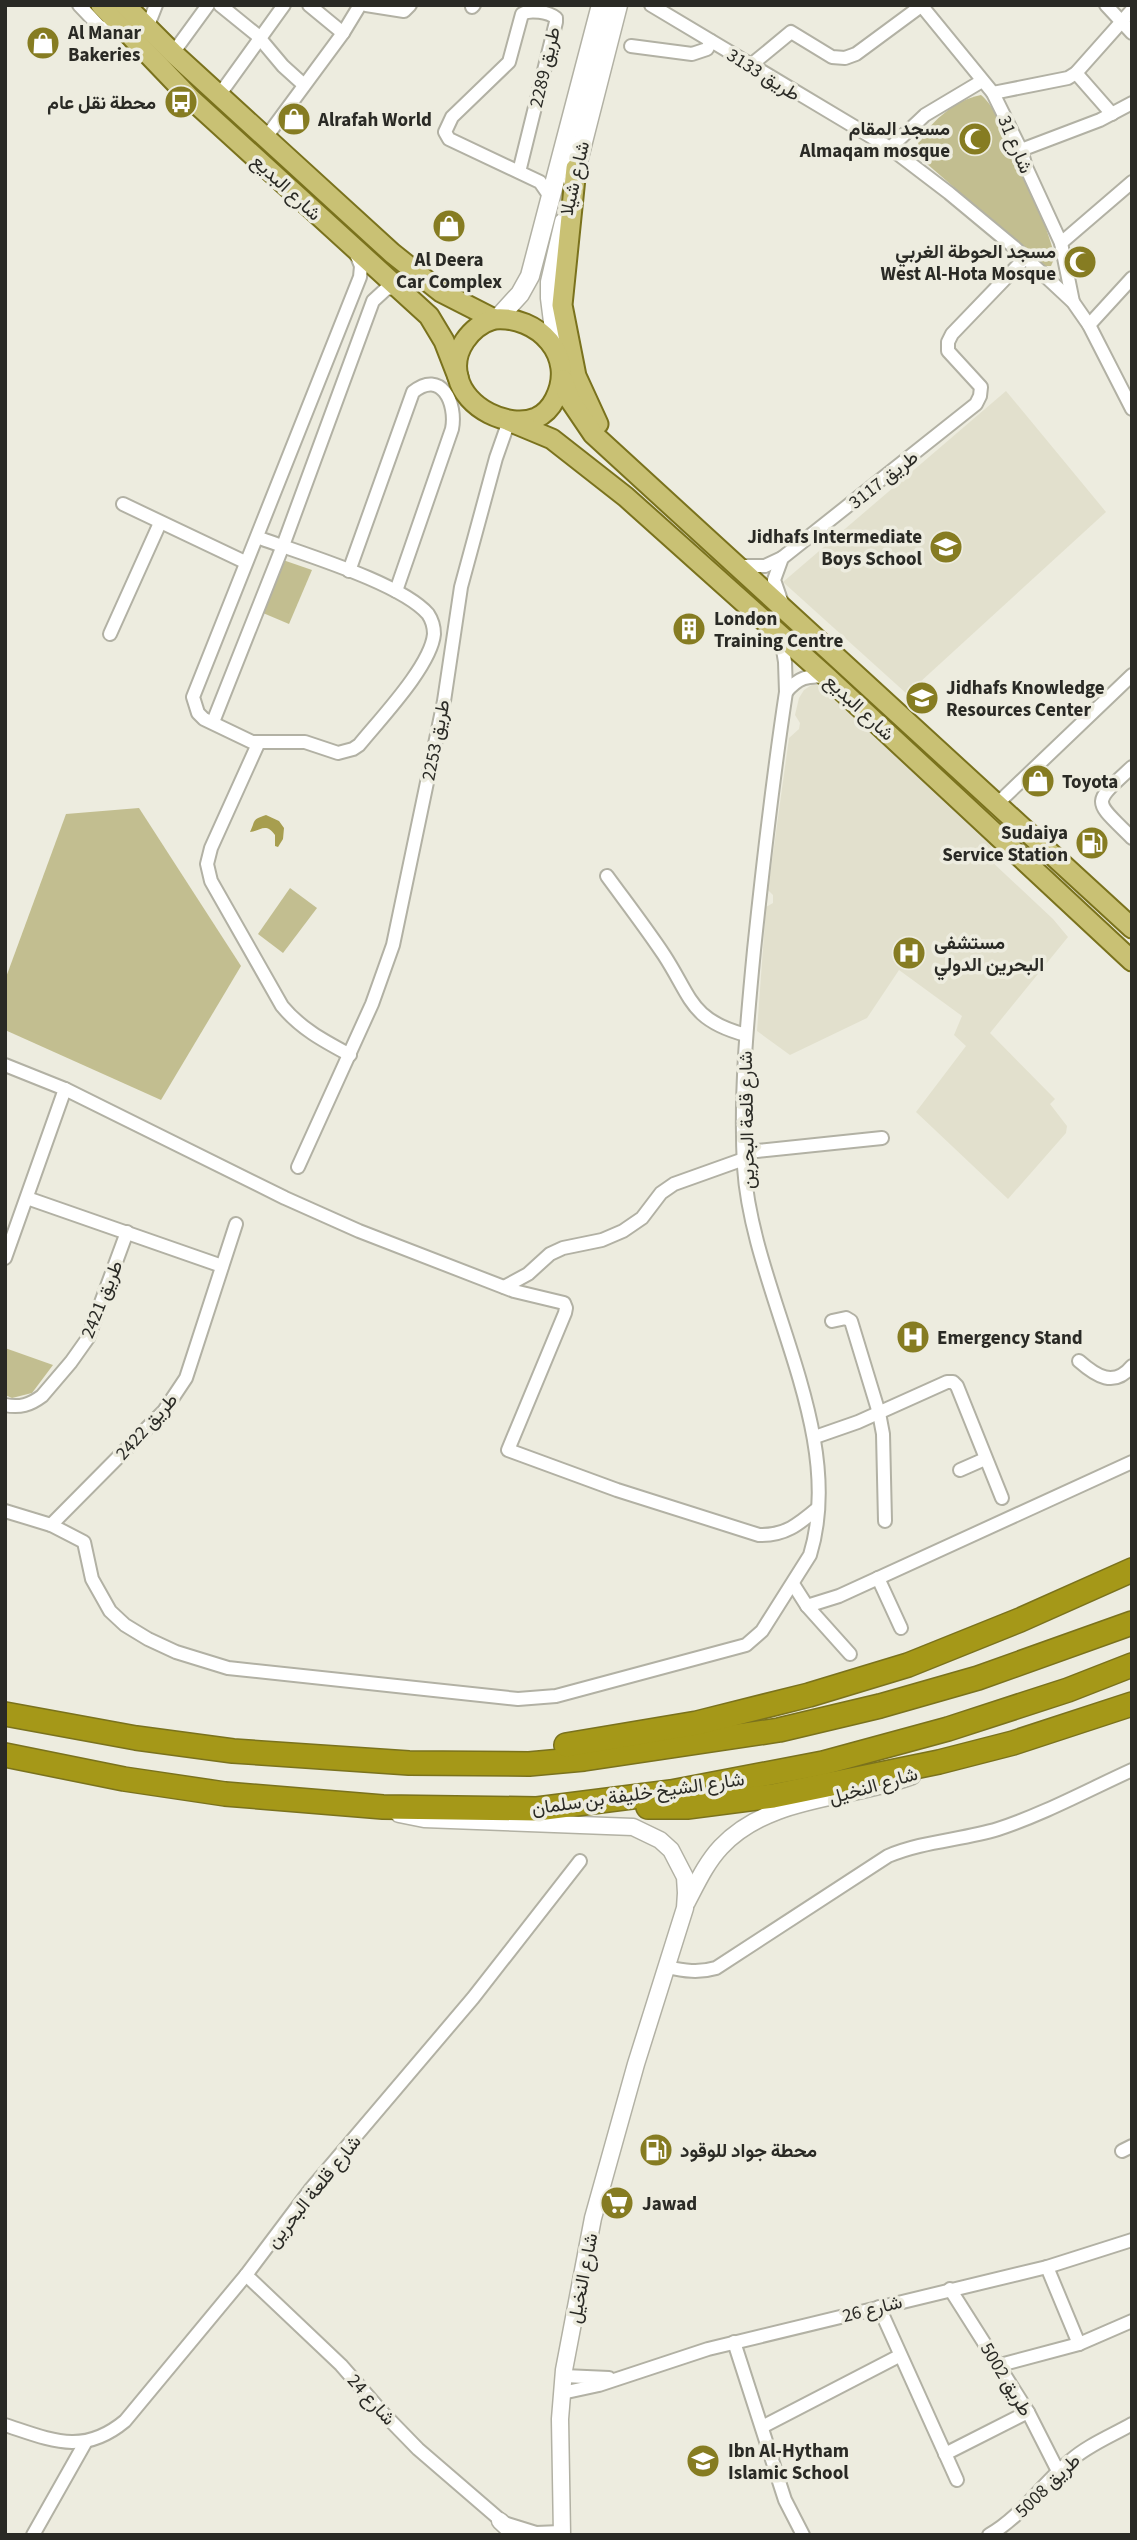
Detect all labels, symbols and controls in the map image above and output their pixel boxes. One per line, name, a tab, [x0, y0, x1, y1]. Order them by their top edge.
place label: Al Manar Bakeries	[67, 20, 141, 69]
shop icon: Al Manar Bakeries	[24, 24, 62, 62]
street label: طريق 2289	[523, 24, 568, 110]
street label: طريق 3133	[721, 42, 805, 108]
bus stop icon: محطة نقل عام	[162, 83, 200, 121]
place label: محطة نقل عام	[47, 90, 156, 117]
shop icon: Alrafah World	[275, 100, 313, 138]
place label: Alrafah World	[317, 107, 432, 134]
street label: شارع 31	[990, 111, 1039, 178]
place label: مسجد المقام Almaqam mosque	[799, 116, 950, 165]
mosque icon: مسجد المقام Almaqam mosque	[956, 120, 994, 158]
street label: شارع شيلا	[554, 139, 597, 218]
street label: شارع البديع	[245, 149, 327, 228]
shop icon: Al Deera Car Complex	[430, 207, 468, 245]
place label: مسجد الحوطة الغربي West Al-Hota Mosque	[881, 239, 1056, 288]
mosque icon: مسجد الحوطة الغربي West Al-Hota Mosque	[1061, 243, 1099, 281]
place label: Al Deera Car Complex	[396, 247, 502, 296]
street label: طريق 3117	[843, 444, 924, 516]
place label: Jidhafs Intermediate Boys School	[747, 524, 923, 573]
school or university icon: Jidhafs Intermediate Boys School	[927, 528, 965, 566]
place label: London Training Centre	[714, 606, 843, 655]
building icon: London Training Centre	[670, 610, 708, 648]
street label: شارع البديع	[818, 669, 900, 748]
place label: Jidhafs Knowledge Resources Center	[946, 675, 1105, 724]
school or university icon: Jidhafs Knowledge Resources Center	[903, 679, 941, 717]
street label: طريق 2253	[415, 698, 458, 783]
shop icon: Toyota	[1019, 762, 1057, 800]
place label: Toyota	[1062, 769, 1118, 796]
place label: Sudaiya Service Station	[942, 820, 1068, 869]
fuel station icon: Sudaiya Service Station	[1073, 824, 1111, 862]
place label: مستشفى البحرين الدولي	[934, 930, 1044, 981]
hospital icon: مستشفى البحرين الدولي	[890, 934, 928, 972]
street label: شارع قلعة البحرين	[733, 1051, 762, 1189]
street label: طريق 2421	[75, 1257, 130, 1343]
hospital icon: Emergency Stand	[894, 1318, 932, 1356]
place label: Emergency Stand	[937, 1325, 1083, 1352]
street label: طريق 2422	[110, 1388, 185, 1466]
street label: شارع النخيل	[826, 1761, 921, 1812]
street label: شارع الشيخ خليفة بن سلمان	[530, 1766, 746, 1823]
street label: شارع قلعة البحرين	[260, 2130, 368, 2254]
fuel station icon: محطة جواد للوقود	[637, 2131, 675, 2169]
place label: محطة جواد للوقود	[680, 2138, 817, 2165]
supermarket icon: Jawad	[598, 2184, 636, 2222]
place label: Jawad	[642, 2191, 697, 2218]
street label: شارع النخيل	[561, 2231, 605, 2326]
street label: شارع 26	[840, 2289, 905, 2330]
street label: طريق 5002	[973, 2338, 1038, 2422]
street label: شارع 24	[340, 2368, 401, 2432]
place label: Ibn Al-Hytham Islamic School	[728, 2438, 849, 2487]
school or university icon: Ibn Al-Hytham Islamic School	[684, 2442, 722, 2480]
street label: طريق 5008	[1009, 2448, 1087, 2524]

